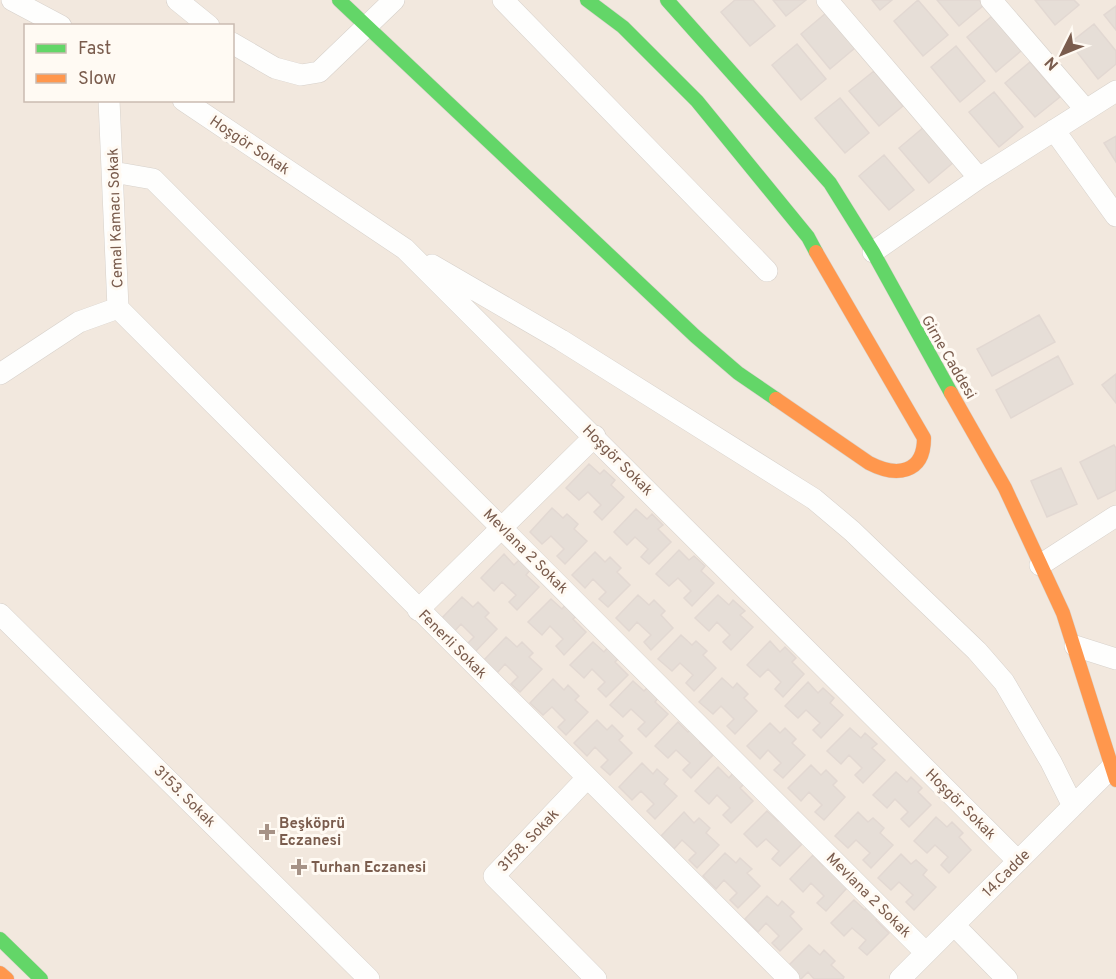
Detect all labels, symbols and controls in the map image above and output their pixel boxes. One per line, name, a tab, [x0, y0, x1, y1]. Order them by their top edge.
legend	[24, 24, 234, 102]
north arrow	[1032, 24, 1092, 84]
text: Fast	[78, 38, 111, 61]
text: N	[1041, 52, 1064, 74]
text: Slow	[78, 68, 116, 91]
street label: Hoşgör Sokak	[205, 112, 293, 180]
street label: Cemal Kamacı Sokak	[105, 148, 128, 288]
street label: Girne Caddesi	[916, 312, 979, 403]
street label: Hoşgör Sokak	[577, 422, 656, 501]
street label: Mevlana 2 Sokak	[478, 505, 572, 599]
street label: Fenerli Sokak	[413, 607, 490, 684]
street label: 3153. Sokak	[149, 762, 219, 832]
street label: Hoşgör Sokak	[920, 766, 999, 845]
street label: 3158. Sokak	[494, 805, 564, 877]
place label: Beşköprü Eczanesi	[279, 815, 345, 851]
marker: Beşköprü Eczanesi	[260, 825, 274, 839]
street label: 14.Cadde	[979, 846, 1035, 902]
street label: Mevlana 2 Sokak	[821, 849, 915, 943]
place label: Turhan Eczanesi	[311, 859, 426, 878]
marker: Turhan Eczanesi	[292, 860, 306, 874]

